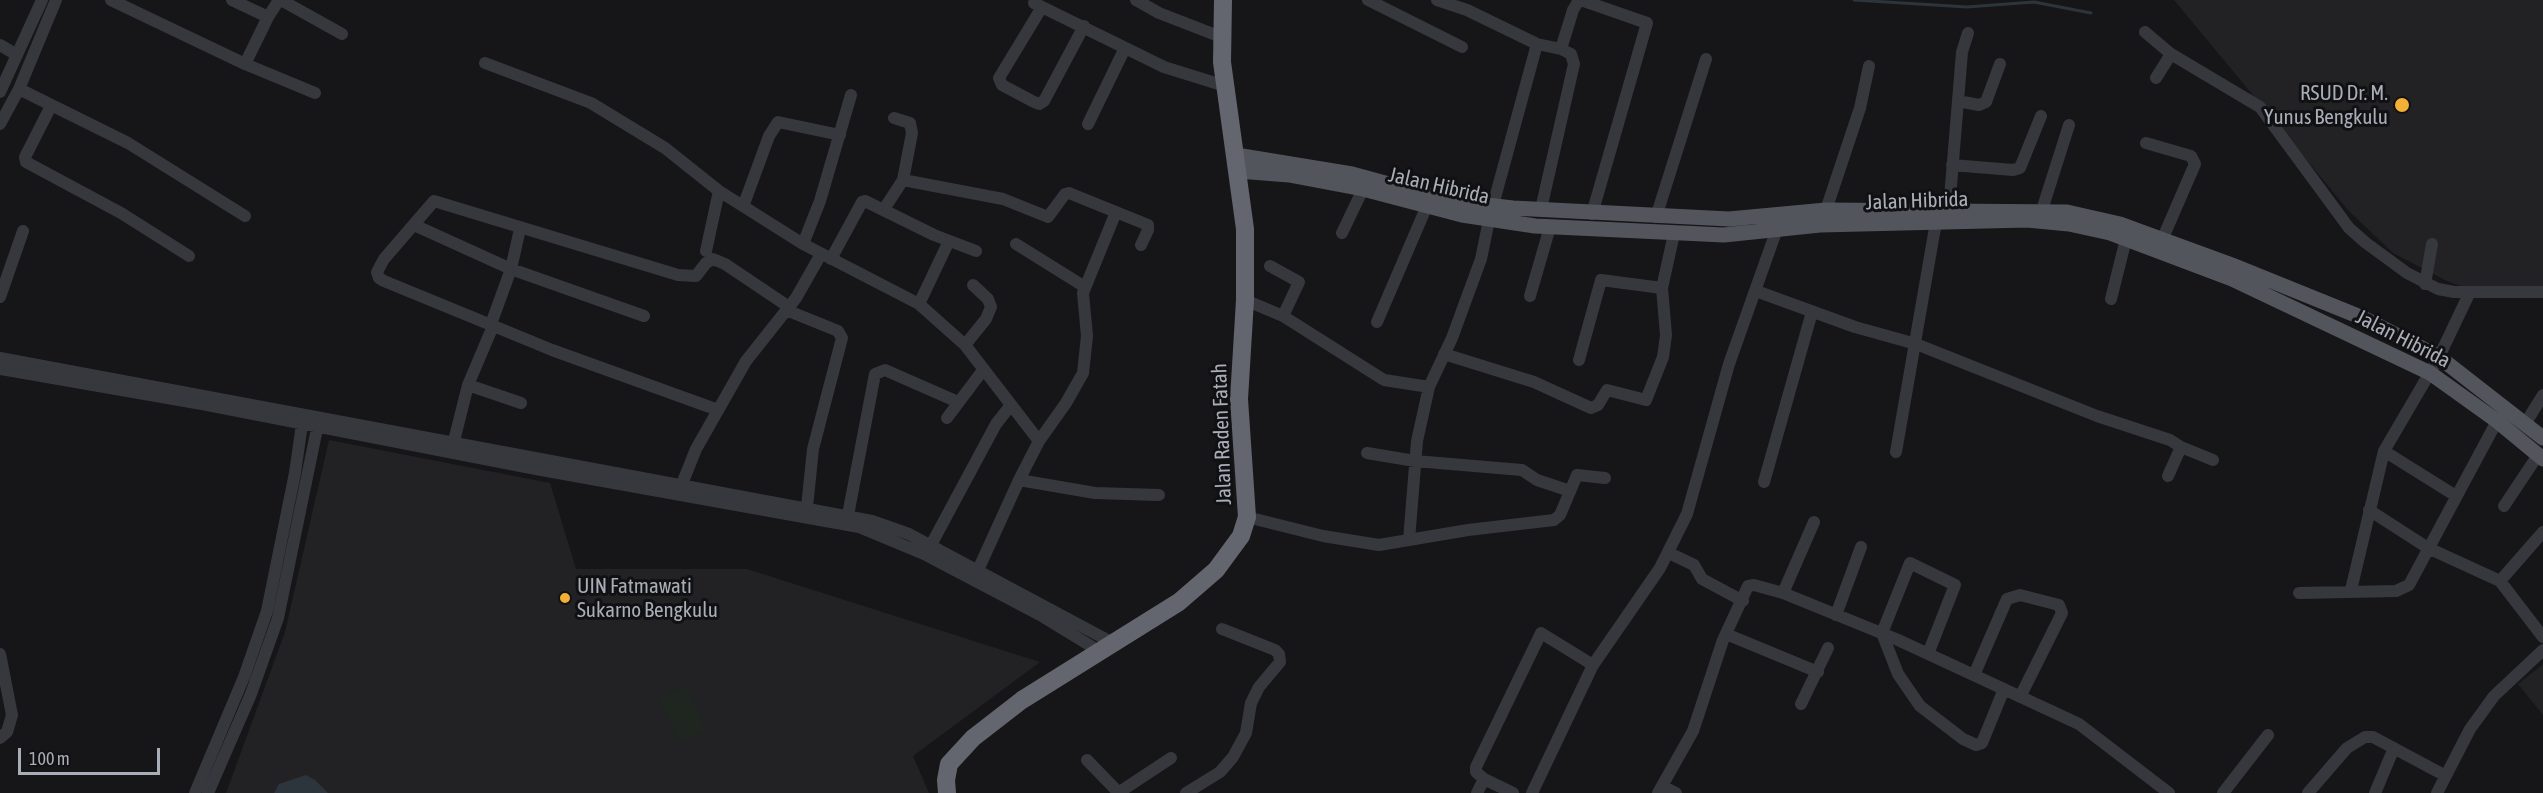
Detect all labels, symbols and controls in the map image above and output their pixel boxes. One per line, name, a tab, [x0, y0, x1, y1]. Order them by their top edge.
place label: RSUD Dr. M. Yunus Bengkulu	[2264, 80, 2388, 130]
marker: RSUD Dr. M. Yunus Bengkulu	[2393, 96, 2411, 114]
street label: Jalan Hibrida	[1386, 162, 1492, 210]
street label: Jalan Hibrida	[1865, 187, 1969, 215]
street label: Jalan Hibrida	[2352, 304, 2454, 374]
street label: Jalan Raden Fatah	[1207, 363, 1237, 505]
place label: UIN Fatmawati Sukarno Bengkulu	[577, 573, 718, 623]
marker: UIN Fatmawati Sukarno Bengkulu	[558, 591, 572, 605]
scale bar	[21, 736, 164, 774]
text: 100 m	[29, 748, 70, 769]

